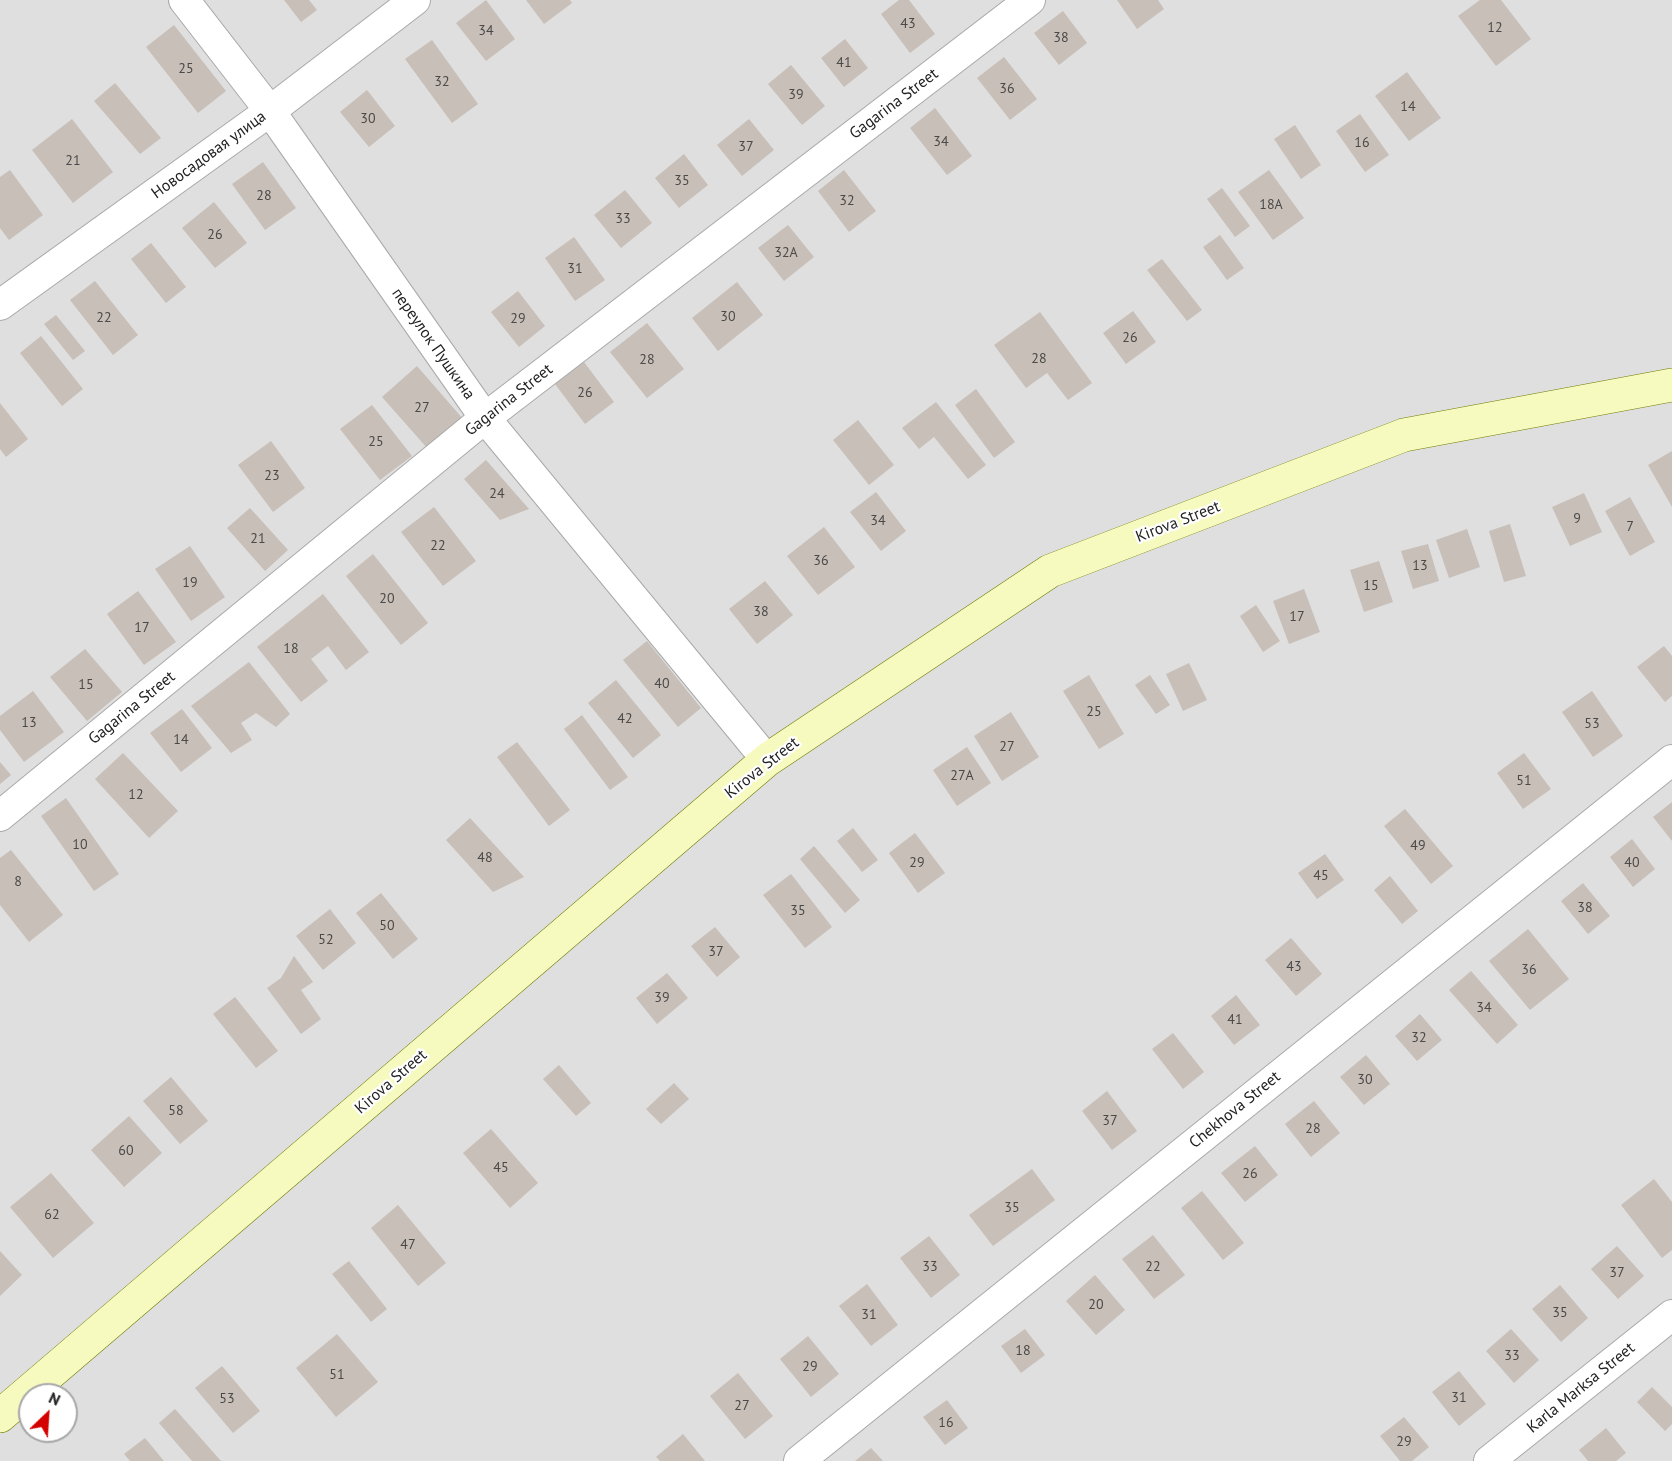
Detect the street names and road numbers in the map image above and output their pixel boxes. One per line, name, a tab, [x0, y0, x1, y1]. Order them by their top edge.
street label: Gagarina Street	[846, 64, 942, 144]
street label: Новосадовая улица	[148, 107, 270, 203]
street label: переулок Пушкина	[387, 285, 479, 403]
street label: Gagarina Street	[461, 360, 557, 440]
street label: Kirova Street	[1133, 497, 1223, 547]
street label: Gagarina Street	[85, 667, 179, 749]
street label: Kirova Street	[721, 733, 803, 803]
street label: Kirova Street	[351, 1046, 431, 1118]
street label: Chekhova Street	[1186, 1067, 1284, 1153]
street label: Karla Marksa Street	[1523, 1339, 1639, 1437]

